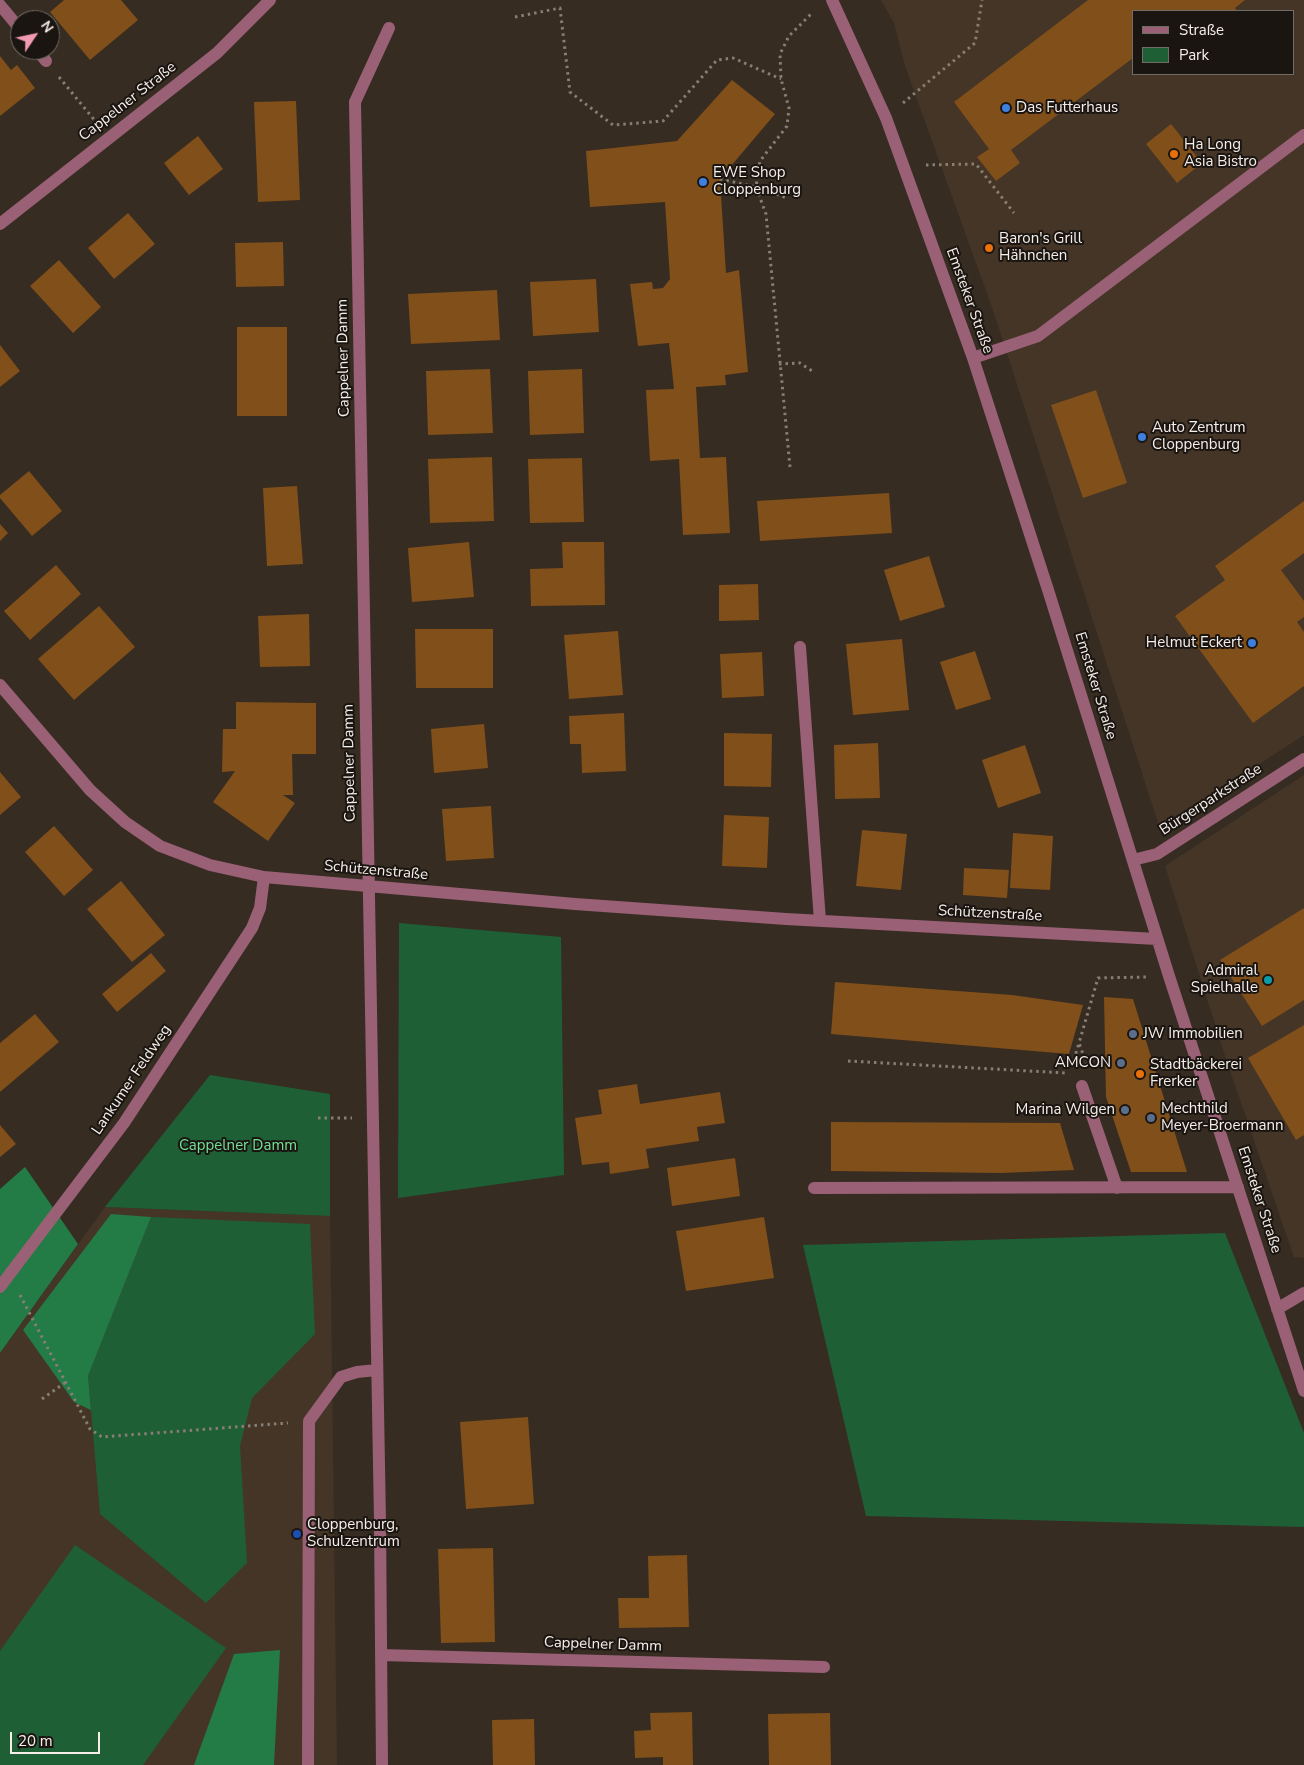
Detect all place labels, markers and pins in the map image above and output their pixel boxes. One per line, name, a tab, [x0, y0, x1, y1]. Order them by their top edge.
place label: Das Futterhaus	[1016, 99, 1118, 117]
marker: Das Futterhaus	[1000, 102, 1012, 114]
place label: Ha Long Asia Bistro	[1184, 136, 1257, 171]
marker: Ha Long Asia Bistro	[1168, 148, 1180, 160]
place label: EWE Shop Cloppenburg	[713, 164, 801, 199]
marker: EWE Shop Cloppenburg	[697, 176, 709, 188]
place label: Baron's Grill Hähnchen	[999, 230, 1082, 265]
marker: Baron's Grill Hähnchen	[983, 242, 995, 254]
place label: Auto Zentrum Cloppenburg	[1152, 419, 1246, 454]
marker: Auto Zentrum Cloppenburg	[1136, 431, 1148, 443]
place label: Helmut Eckert	[1146, 634, 1242, 652]
marker: Helmut Eckert	[1246, 637, 1258, 649]
place label: Admiral Spielhalle	[1191, 962, 1258, 997]
marker: Admiral Spielhalle	[1262, 974, 1274, 986]
place label: JW Immobilien	[1143, 1025, 1243, 1043]
marker: JW Immobilien	[1127, 1028, 1139, 1040]
place label: AMCON	[1055, 1054, 1111, 1072]
place label: Stadtbäckerei Frerker	[1150, 1056, 1242, 1091]
marker: AMCON	[1115, 1057, 1127, 1069]
marker: Stadtbäckerei Frerker	[1134, 1068, 1146, 1080]
place label: Mechthild Meyer-Broermann	[1161, 1100, 1284, 1135]
place label: Marina Wilgen	[1015, 1101, 1115, 1119]
marker: Marina Wilgen	[1119, 1104, 1131, 1116]
marker: Mechthild Meyer-Broermann	[1145, 1112, 1157, 1124]
place label: Cloppenburg, Schulzentrum	[307, 1516, 400, 1551]
marker: Cloppenburg, Schulzentrum	[291, 1528, 303, 1540]

